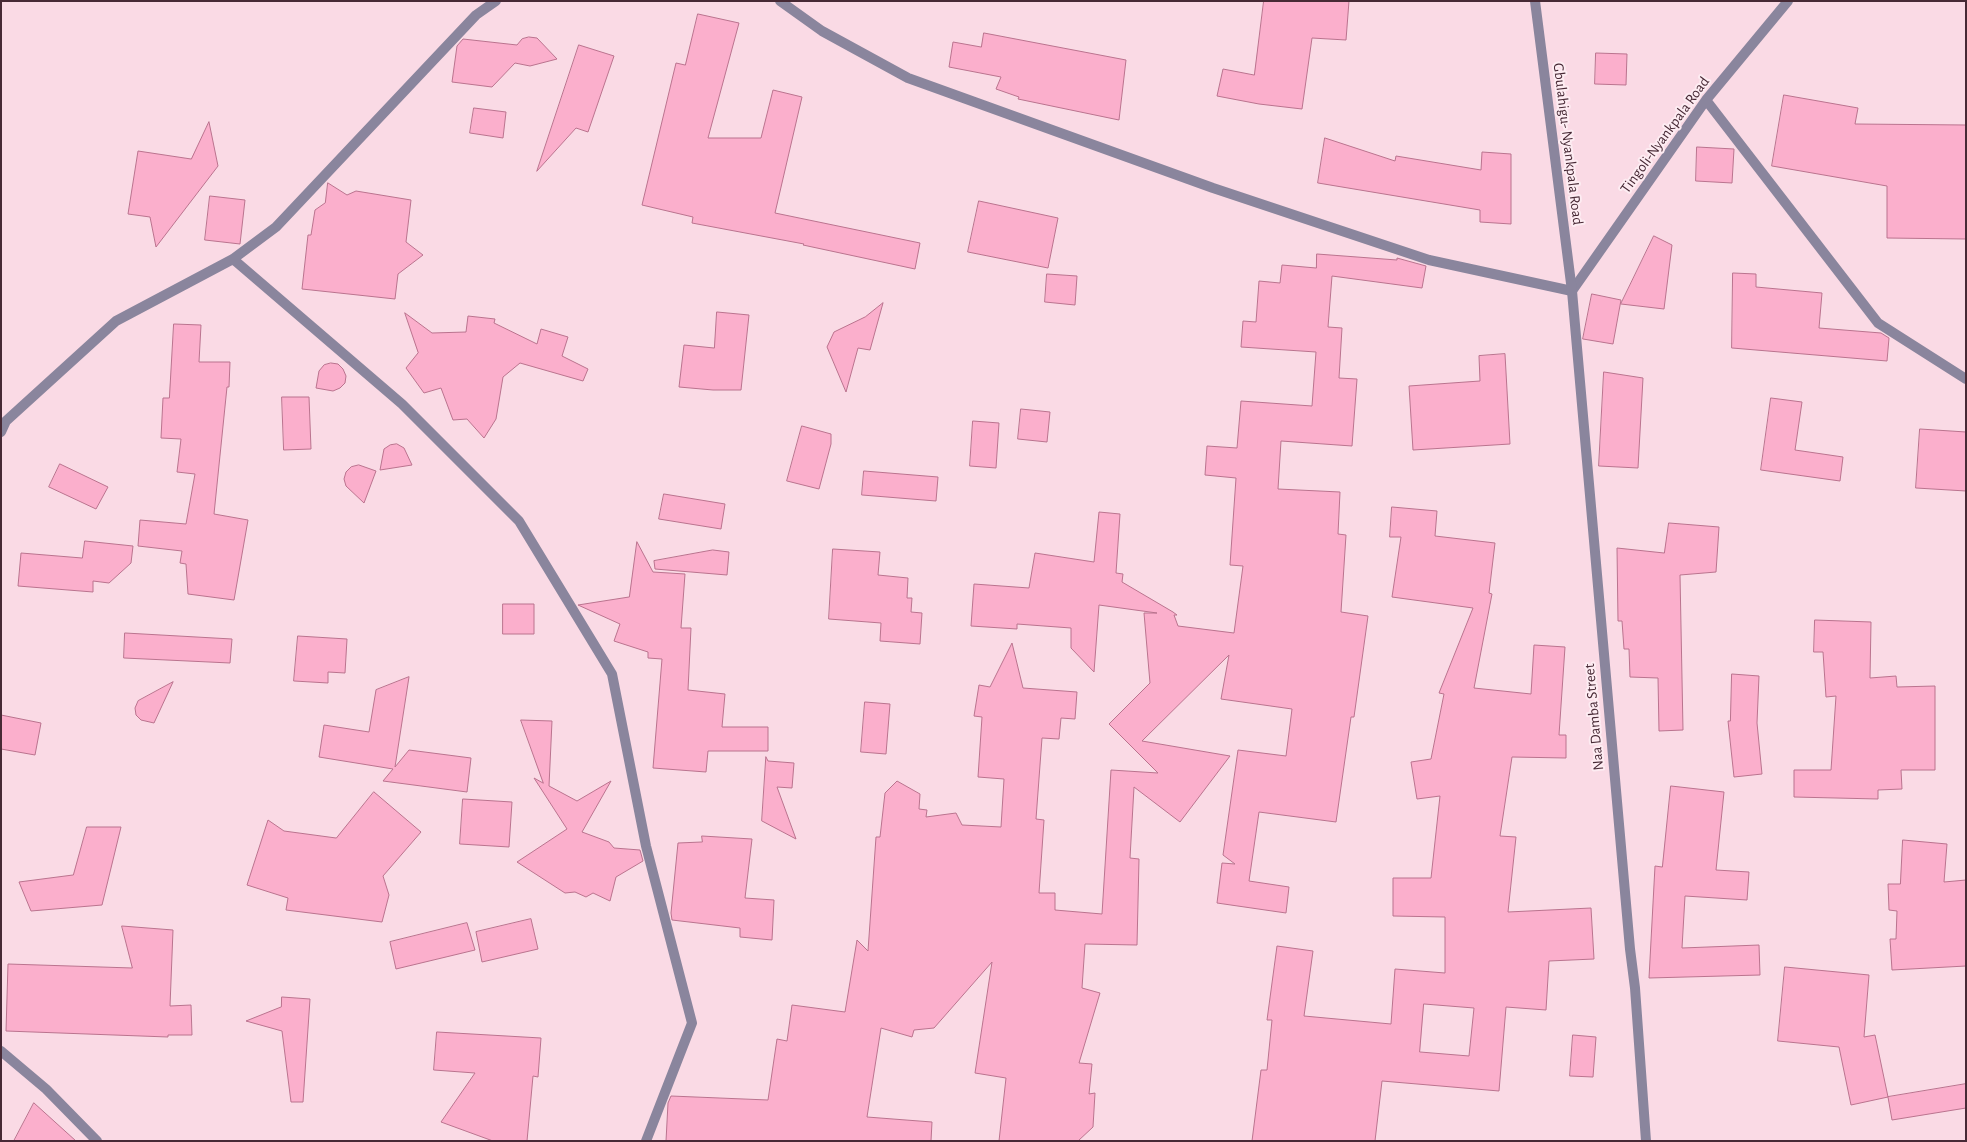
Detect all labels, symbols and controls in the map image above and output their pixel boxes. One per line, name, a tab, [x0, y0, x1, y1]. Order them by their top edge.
street label: Gbulahigu- Nyankpala Road	[1549, 62, 1587, 226]
street label: Tingoli-Nyankpala Road	[1617, 73, 1713, 197]
street label: Naa Damba Street	[1580, 663, 1608, 771]

